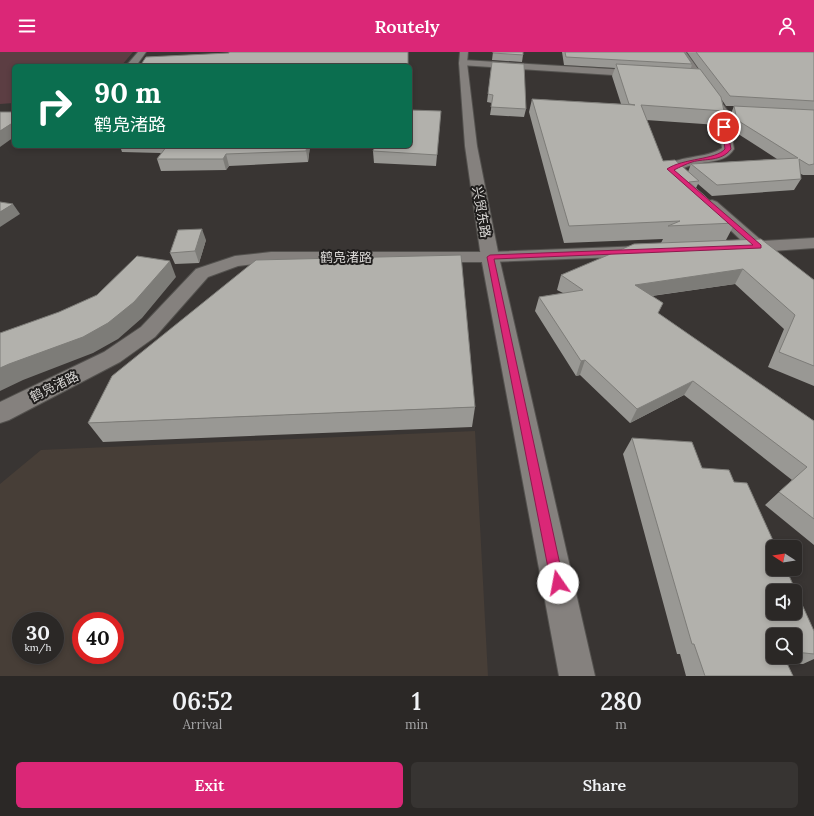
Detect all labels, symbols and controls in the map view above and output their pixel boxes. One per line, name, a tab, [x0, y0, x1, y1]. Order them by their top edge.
icon: menu	[16, 15, 38, 37]
text: Routely	[374, 15, 440, 38]
icon: person	[776, 15, 798, 37]
text: 90 m	[94, 75, 161, 111]
icon: right	[28, 80, 80, 132]
pin	[707, 110, 741, 144]
text: 鹤凫渚路	[94, 113, 166, 136]
icon: arrive	[713, 116, 735, 138]
street label: 兴贸东路	[469, 185, 494, 239]
street label: 鹤凫渚路	[320, 249, 372, 266]
street label: 鹤凫渚路	[27, 367, 81, 405]
north arrow	[766, 540, 802, 576]
map controls	[766, 540, 802, 664]
position arrow	[537, 562, 579, 604]
button: sound	[766, 584, 802, 620]
speed limit sign: 40	[72, 612, 124, 664]
text: 30	[26, 620, 50, 645]
button: search	[766, 628, 802, 664]
text: km/h	[24, 641, 52, 654]
text: 06:52	[172, 686, 233, 717]
text: 1	[412, 686, 421, 717]
text: 280	[600, 686, 642, 717]
text: Arrival	[183, 716, 222, 733]
text: min	[405, 716, 428, 733]
text: m	[615, 716, 627, 733]
button: Exit	[16, 762, 403, 808]
button: Share	[411, 762, 798, 808]

